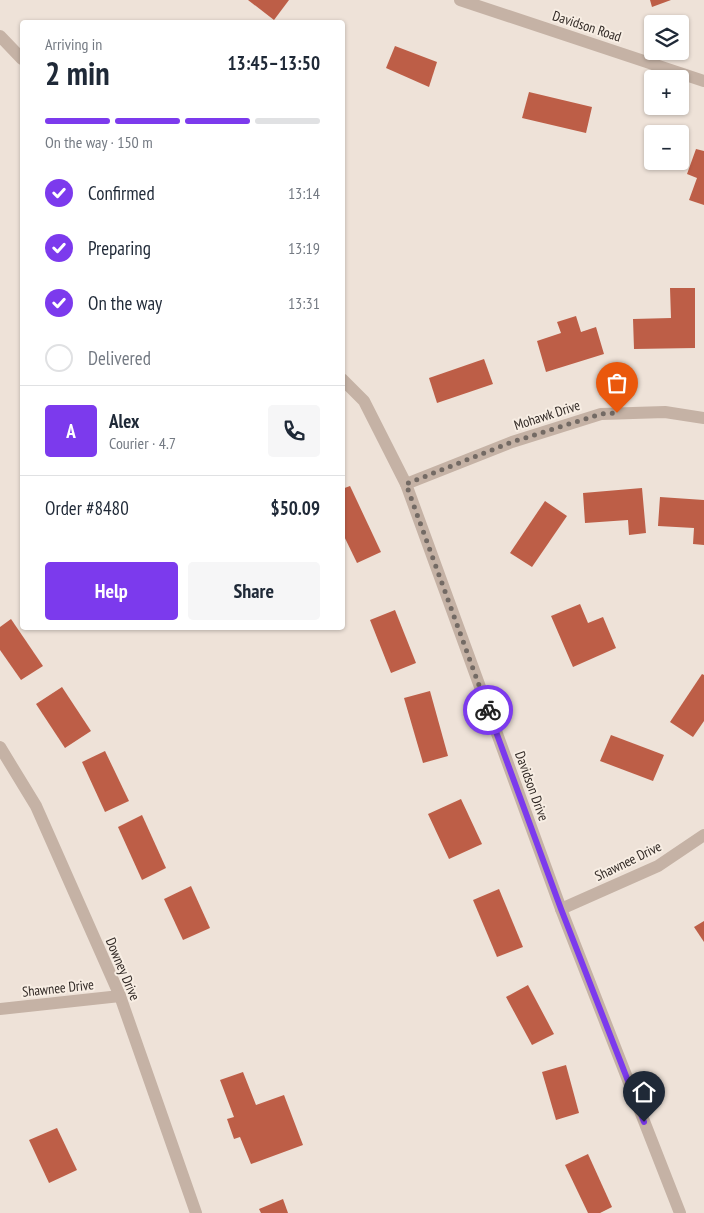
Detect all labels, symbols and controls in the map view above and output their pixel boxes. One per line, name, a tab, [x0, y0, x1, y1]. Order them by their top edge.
street label: Davidson Road	[550, 6, 624, 46]
map controls	[644, 15, 689, 170]
button: layers	[644, 15, 689, 60]
text: Arriving in	[45, 34, 102, 54]
text: 13:45–13:50	[227, 51, 320, 75]
text: 2 min	[45, 52, 110, 94]
button: +	[644, 70, 689, 115]
button: −	[644, 125, 689, 170]
text: On the way · 150 m	[45, 132, 153, 152]
icon: check	[45, 179, 73, 207]
text: Confirmed	[88, 181, 155, 205]
text: 13:14	[288, 183, 320, 203]
icon: check	[45, 234, 73, 262]
text: Preparing	[88, 236, 151, 260]
text: 13:19	[288, 238, 320, 258]
icon: check	[45, 289, 73, 317]
text: On the way	[88, 291, 162, 315]
text: 13:31	[288, 293, 320, 313]
text: Delivered	[88, 346, 151, 370]
pin	[596, 362, 638, 413]
icon: bag	[603, 369, 631, 397]
street label: Mohawk Drive	[512, 396, 583, 434]
button: phone	[268, 405, 320, 457]
text: Alex	[109, 409, 139, 433]
text: A	[66, 419, 76, 443]
text: Courier · 4.7	[109, 433, 176, 453]
text: Order #8480	[45, 496, 129, 520]
text: $50.09	[271, 496, 320, 520]
button: Help	[45, 562, 178, 620]
button: Share	[188, 562, 320, 620]
courier	[463, 685, 513, 735]
icon: bike	[474, 696, 502, 724]
street label: Davidson Drive	[511, 749, 553, 823]
street label: Shawnee Drive	[592, 837, 664, 885]
street label: Downey Drive	[102, 935, 144, 1003]
street label: Shawnee Drive	[21, 975, 95, 1001]
pin	[623, 1071, 665, 1122]
icon: home	[630, 1078, 658, 1106]

